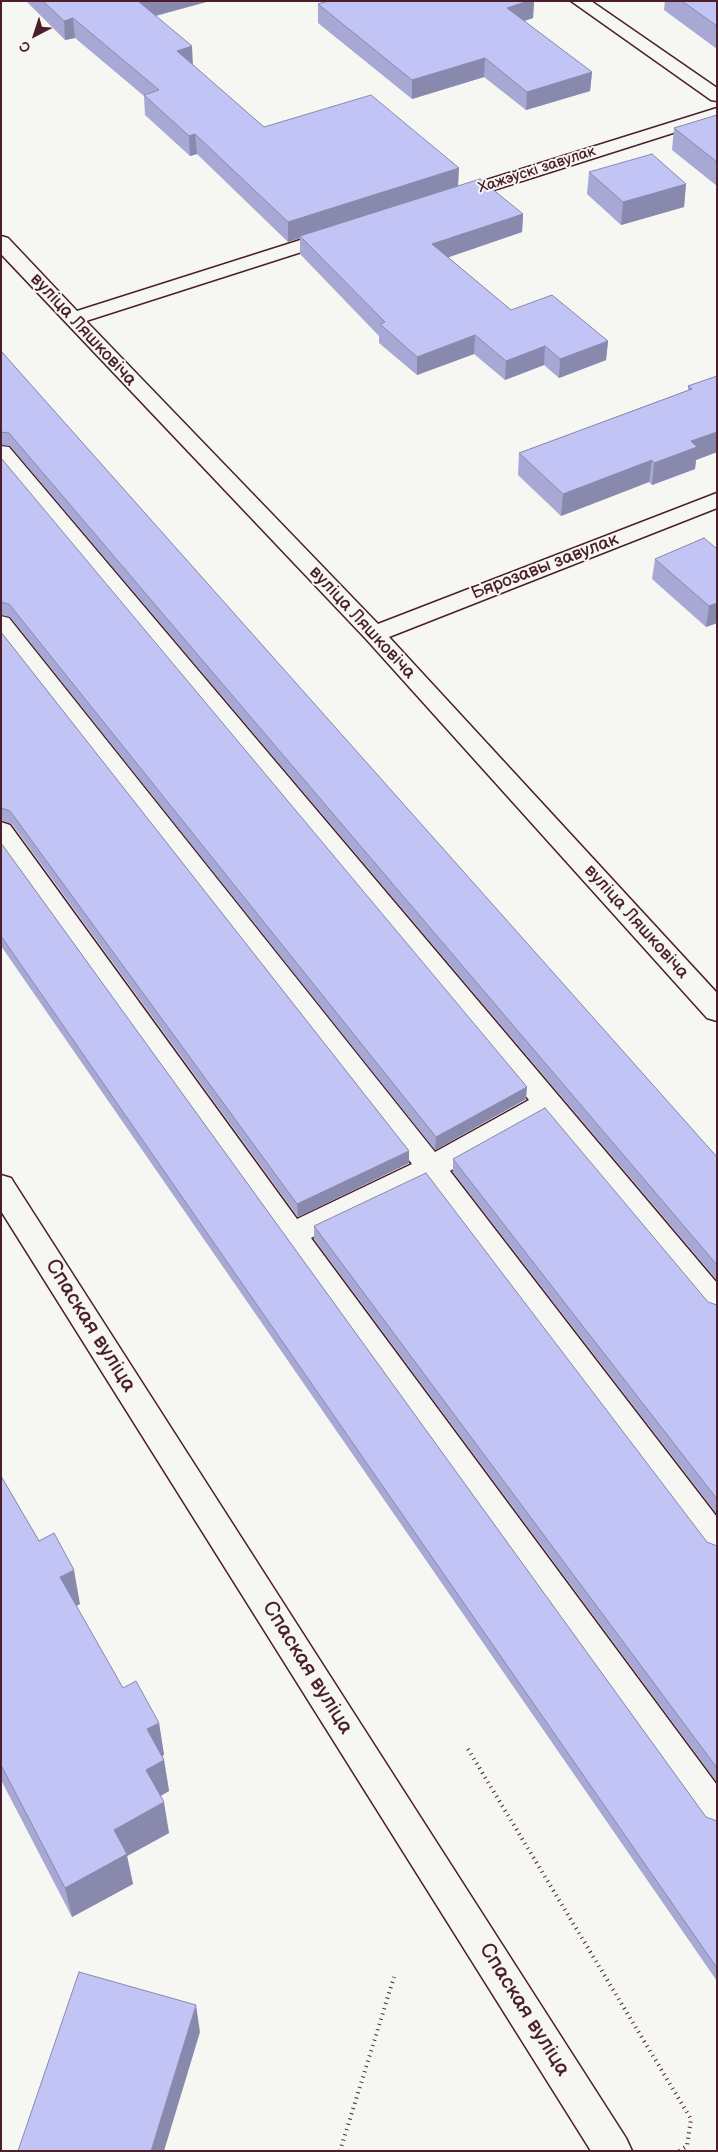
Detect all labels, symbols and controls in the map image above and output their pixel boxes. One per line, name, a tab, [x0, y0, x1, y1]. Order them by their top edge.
north arrow	[10, 10, 60, 60]
text: С	[16, 37, 34, 57]
street label: Хажэўскі завулак	[476, 143, 598, 197]
street label: вуліца Ляшковіча	[25, 269, 141, 391]
street label: Бярозавы завулак	[468, 529, 622, 605]
street label: вуліца Ляшковіча	[304, 562, 420, 684]
street label: вуліца Ляшковіча	[579, 860, 693, 984]
street label: Спаская вуліца	[39, 1255, 141, 1397]
street label: Спаская вуліца	[256, 1597, 358, 1739]
street label: Спаская вуліца	[473, 1939, 575, 2081]

